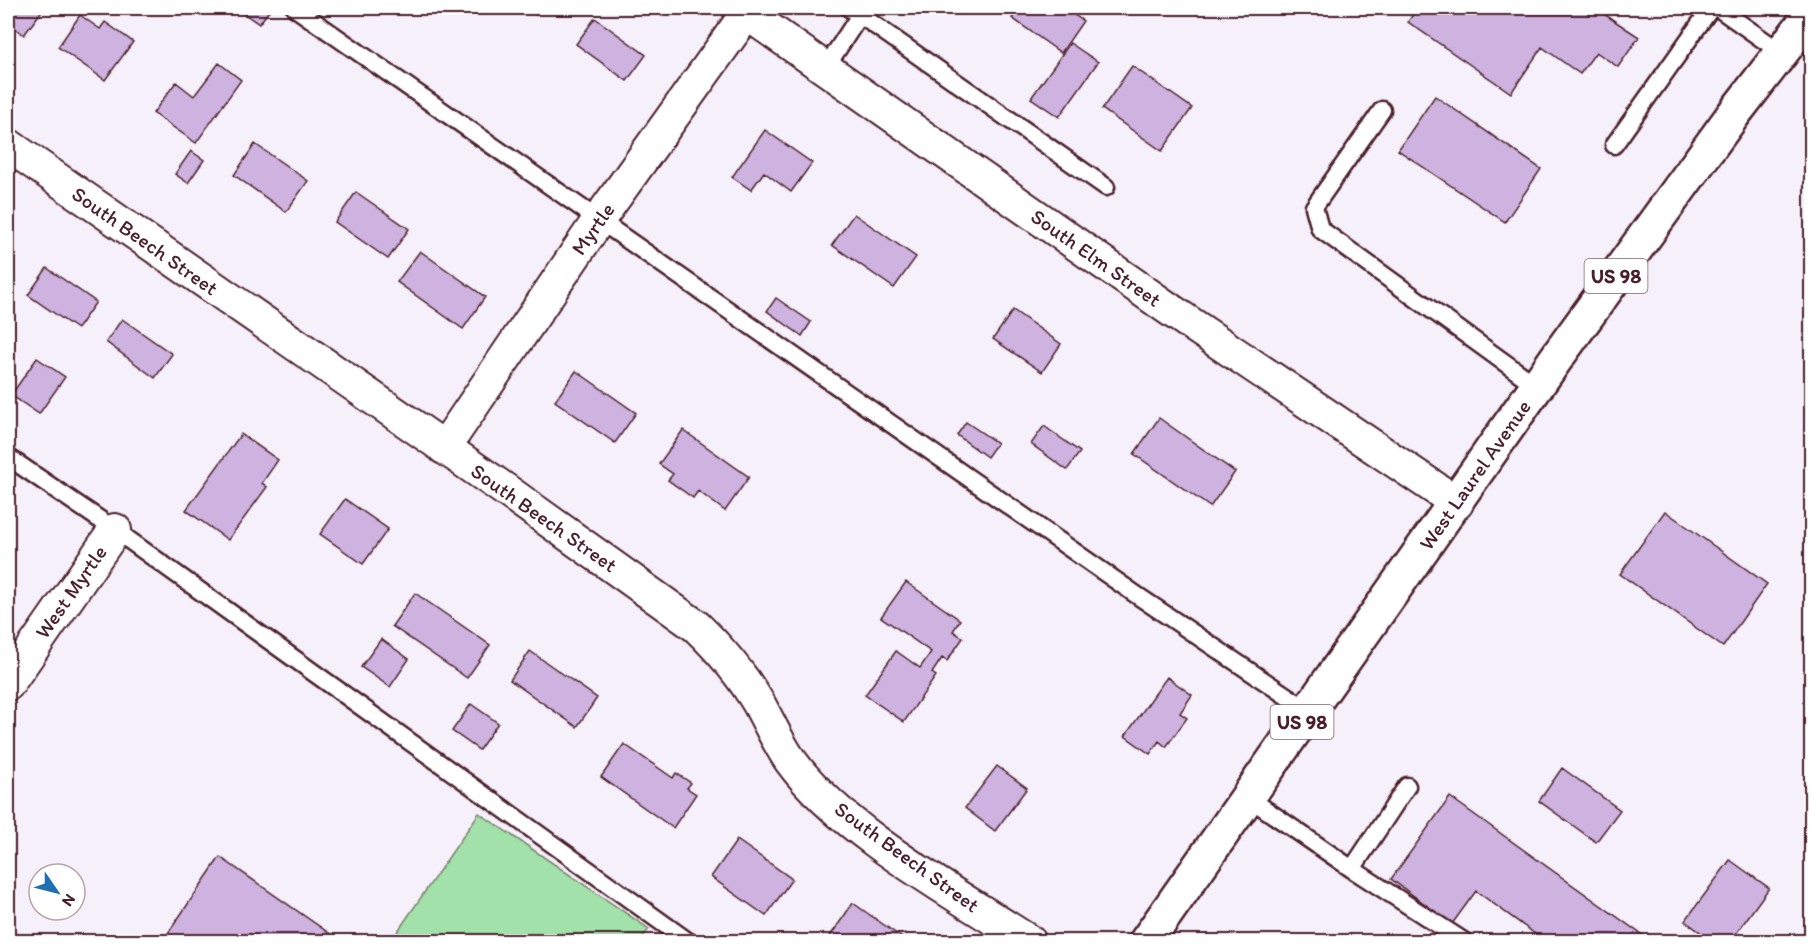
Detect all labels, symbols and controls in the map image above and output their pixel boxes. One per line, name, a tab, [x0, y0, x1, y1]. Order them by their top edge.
street label: South Beech Street	[67, 181, 223, 300]
street label: Myrtle	[566, 198, 620, 260]
street label: South Elm Street	[1026, 203, 1166, 312]
road number: US 98	[1584, 259, 1648, 293]
street label: West Laurel Avenue	[1413, 395, 1536, 555]
street label: South Beech Street	[466, 458, 622, 577]
street label: West Myrtle	[29, 540, 112, 643]
road number: US 98	[1270, 705, 1334, 739]
street label: South Beech Street	[830, 796, 985, 917]
north arrow	[27, 862, 87, 922]
text: N	[58, 890, 80, 910]

